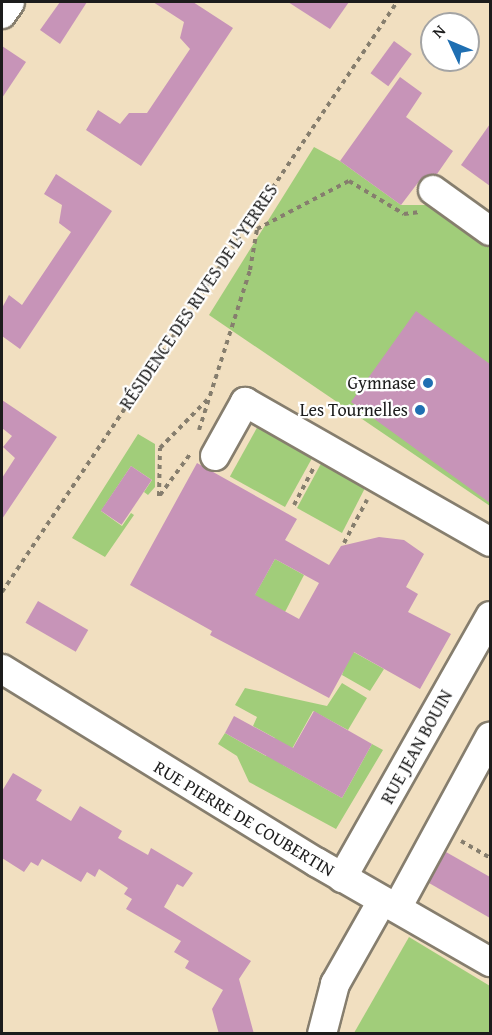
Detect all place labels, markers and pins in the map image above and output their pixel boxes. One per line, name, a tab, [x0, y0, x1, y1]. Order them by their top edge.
place label: Gymnase	[348, 372, 416, 394]
marker: Gymnase	[421, 376, 435, 390]
place label: Les Tournelles	[300, 399, 408, 421]
marker: Les Tournelles	[413, 403, 427, 417]

